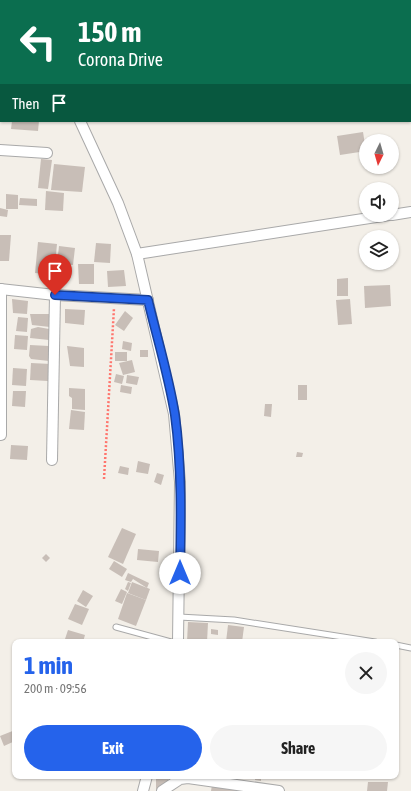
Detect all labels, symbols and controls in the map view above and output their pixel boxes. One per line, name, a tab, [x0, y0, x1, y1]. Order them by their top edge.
icon: left	[12, 16, 64, 68]
text: 150 m	[78, 16, 141, 48]
text: Corona Drive	[78, 49, 163, 70]
icon: arrive	[48, 92, 70, 114]
text: Then	[12, 95, 40, 112]
north arrow	[359, 134, 399, 174]
map controls	[359, 134, 399, 270]
button: sound	[359, 182, 399, 222]
button: layers	[359, 230, 399, 270]
pin	[38, 254, 72, 295]
icon: arrive	[44, 260, 66, 282]
position arrow	[159, 552, 201, 594]
text: 1 min	[24, 652, 73, 679]
button: close	[345, 652, 387, 694]
text: 200 m · 09:56	[24, 681, 87, 696]
button: Exit	[24, 725, 202, 771]
button: Share	[210, 725, 387, 771]

